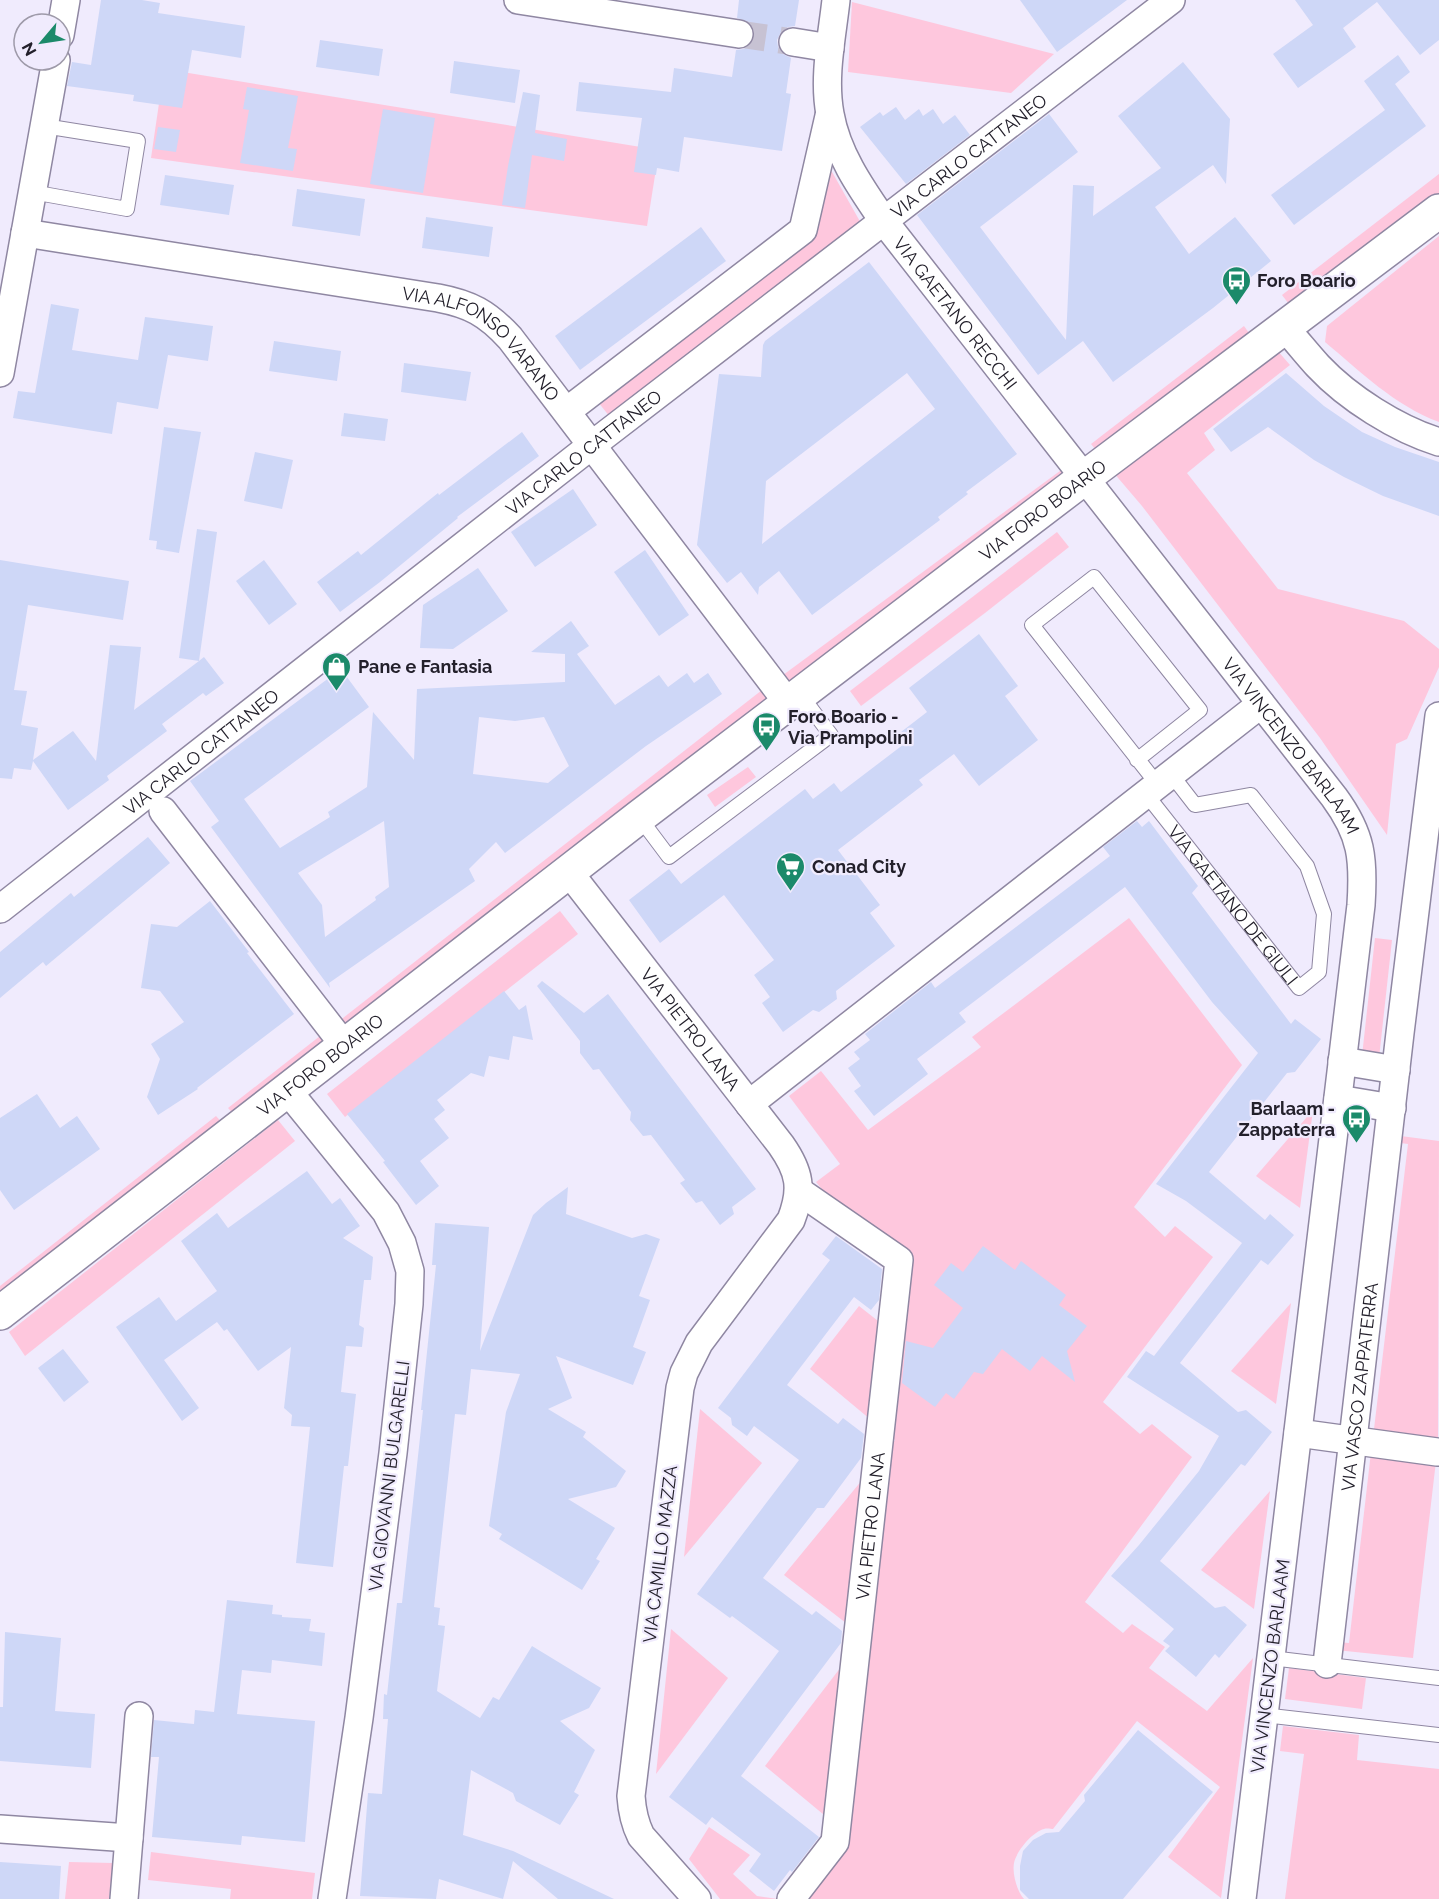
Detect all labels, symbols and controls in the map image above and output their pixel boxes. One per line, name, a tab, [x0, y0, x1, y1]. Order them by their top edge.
north arrow	[12, 12, 72, 72]
text: N	[18, 39, 41, 59]
street label: VIA CARLO CATTANEO	[886, 89, 1051, 222]
street label: VIA GAETANO RECCHI	[890, 232, 1022, 393]
bus stop icon: Foro Boario	[1220, 264, 1252, 306]
place label: Foro Boario	[1257, 270, 1356, 291]
street label: VIA ALFONSO VARANO	[401, 282, 564, 405]
street label: VIA CARLO CATTANEO	[501, 385, 665, 519]
street label: VIA FORO BOARIO	[975, 455, 1110, 565]
shop icon: Pane e Fantasia	[321, 650, 353, 692]
street label: VIA VINCENZO BARLAAM	[1218, 653, 1364, 837]
place label: Pane e Fantasia	[358, 656, 492, 677]
street label: VIA CARLO CATTANEO	[119, 684, 282, 819]
place label: Foro Boario - Via Prampolini	[788, 706, 913, 748]
bus stop icon: Foro Boario - Via Prampolini	[751, 710, 783, 752]
street label: VIA GAETANO DE GIULI	[1164, 821, 1303, 989]
supermarket icon: Conad City	[775, 850, 807, 892]
place label: Conad City	[812, 856, 906, 877]
street label: VIA PIETRO LANA	[637, 964, 745, 1094]
street label: VIA FORO BOARIO	[253, 1009, 387, 1120]
place label: Barlaam - Zappaterra	[1239, 1098, 1335, 1140]
bus stop icon: Barlaam - Zappaterra	[1340, 1102, 1372, 1144]
street label: VIA VASCO ZAPPATERRA	[1337, 1281, 1382, 1493]
street label: VIA GIOVANNI BULGARELLI	[364, 1359, 414, 1593]
street label: VIA PIETRO LANA	[851, 1451, 888, 1601]
street label: VIA CAMILLO MAZZA	[639, 1464, 681, 1644]
street label: VIA VINCENZO BARLAAM	[1246, 1558, 1294, 1774]

